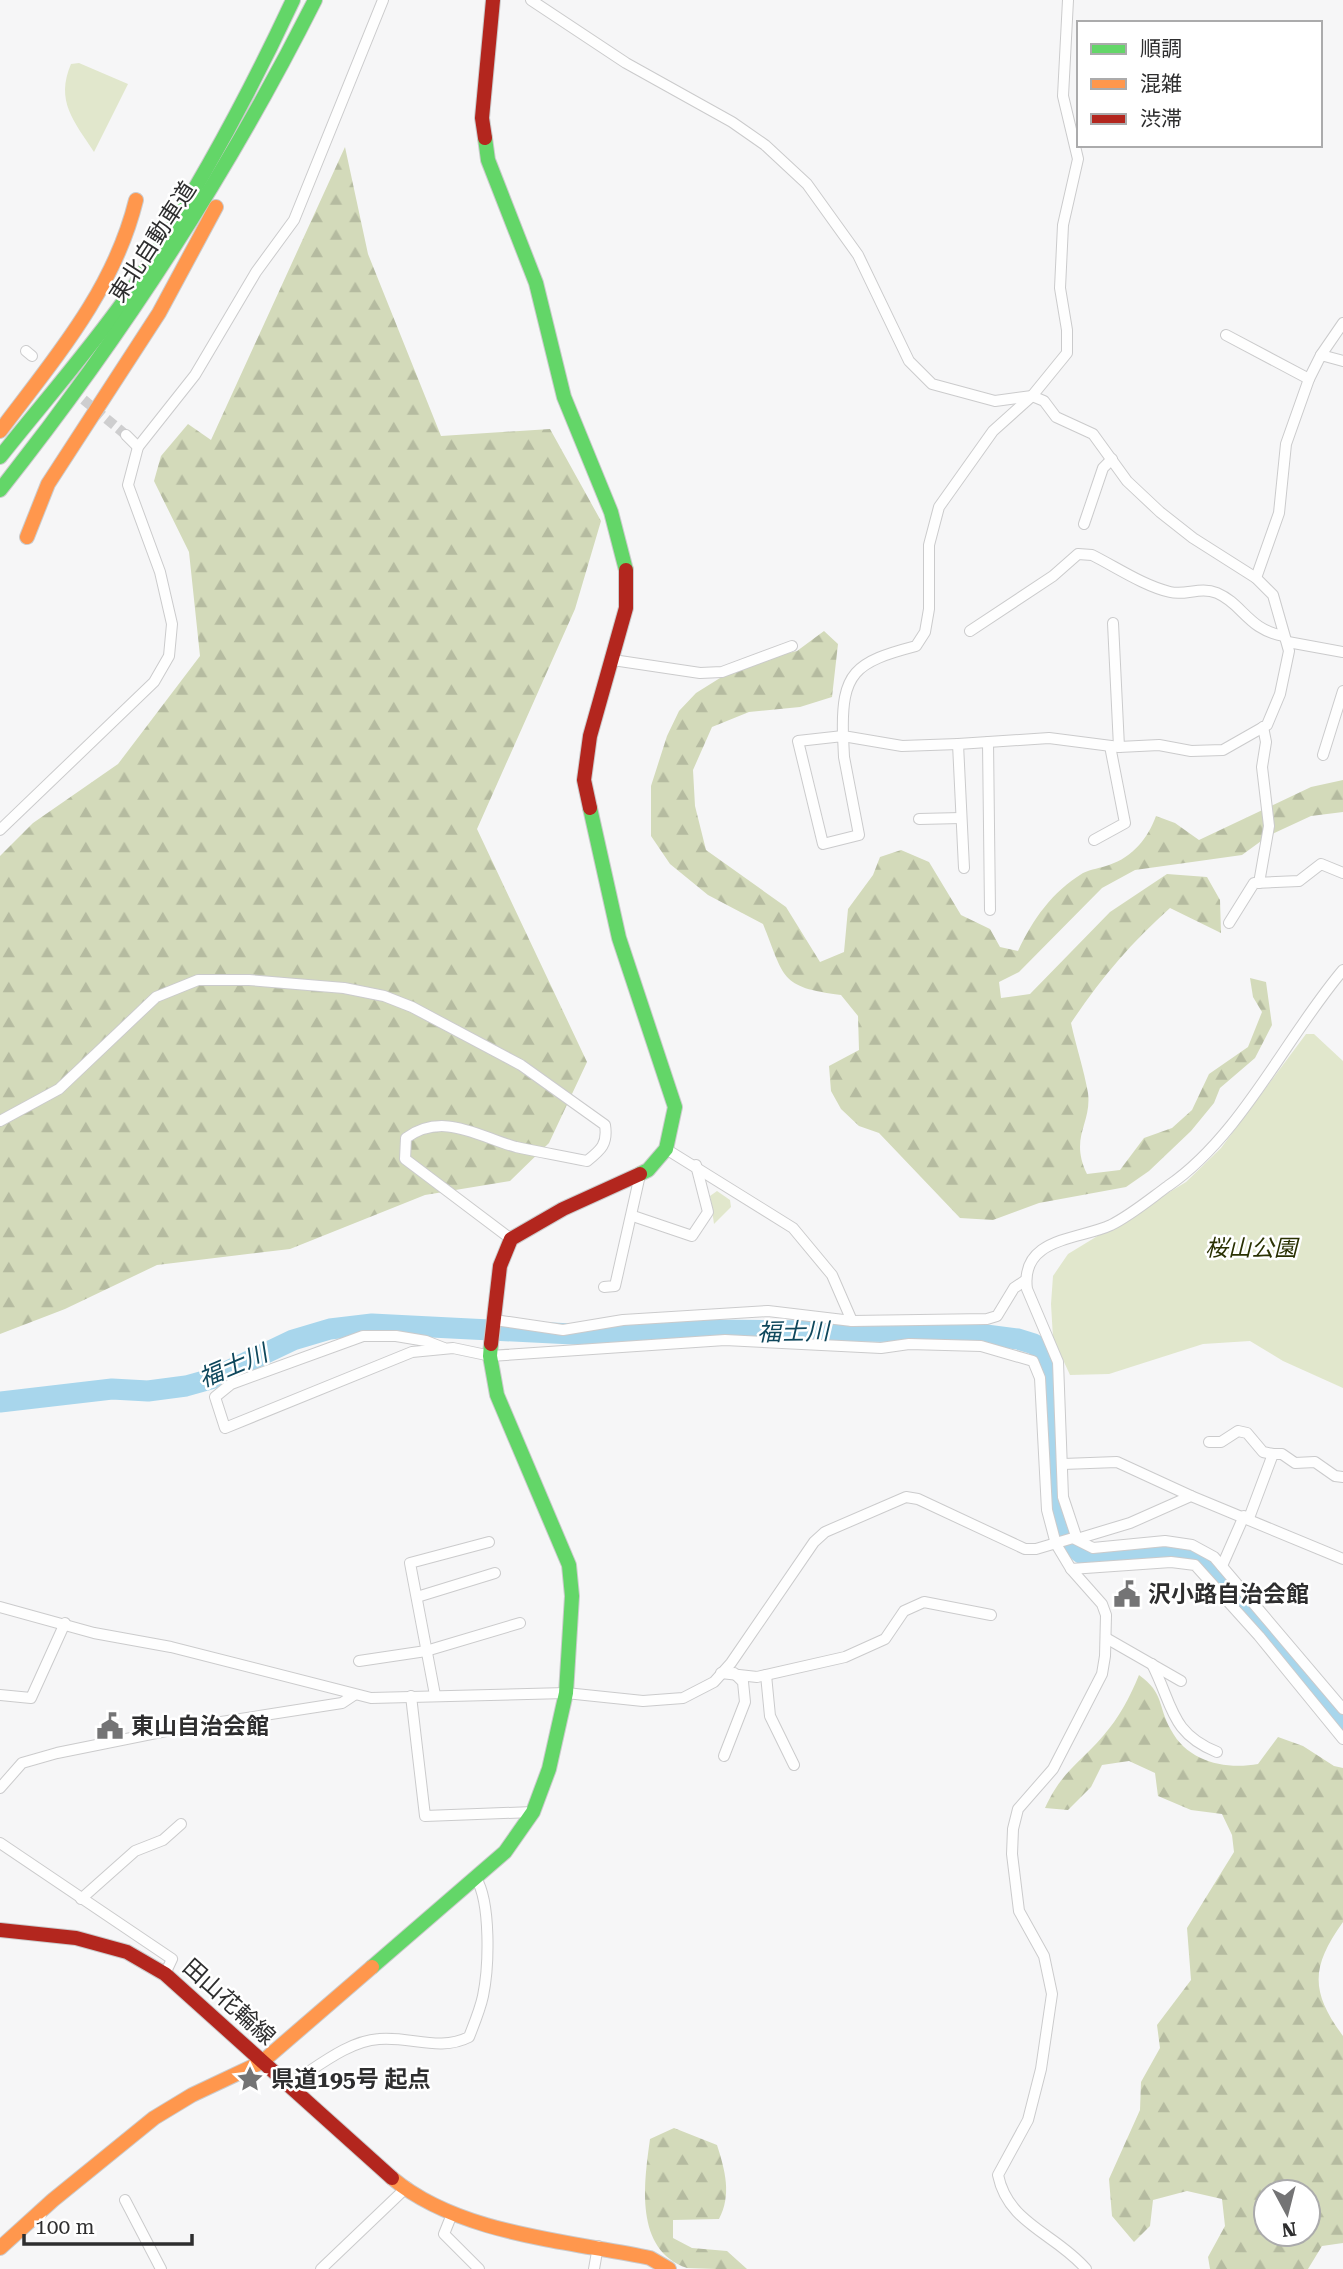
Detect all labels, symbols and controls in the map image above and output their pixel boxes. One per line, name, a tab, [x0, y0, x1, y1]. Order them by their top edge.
legend	[1077, 21, 1322, 147]
text: 順調	[1140, 37, 1182, 61]
text: 混雑	[1140, 72, 1182, 96]
text: 渋滞	[1140, 107, 1182, 131]
street label: 東北自動車道	[104, 177, 202, 307]
park label: 桜山公園	[1205, 1235, 1300, 1262]
water label: 福士川	[757, 1317, 832, 1347]
water label: 福士川	[194, 1338, 274, 1393]
public building icon: 沢小路自治会館	[1112, 1579, 1142, 1609]
place label: 沢小路自治会館	[1148, 1581, 1309, 1608]
public building icon: 東山自治会館	[95, 1711, 125, 1741]
place label: 東山自治会館	[131, 1713, 269, 1740]
street label: 田山花輪線	[177, 1953, 281, 2051]
place icon: 県道195号 起点	[235, 2064, 265, 2094]
place label: 県道195号 起点	[271, 2066, 430, 2093]
north arrow	[1252, 2178, 1322, 2248]
scale bar	[24, 2202, 192, 2246]
text: 100 m	[35, 2215, 95, 2239]
text: N	[1280, 2217, 1298, 2242]

